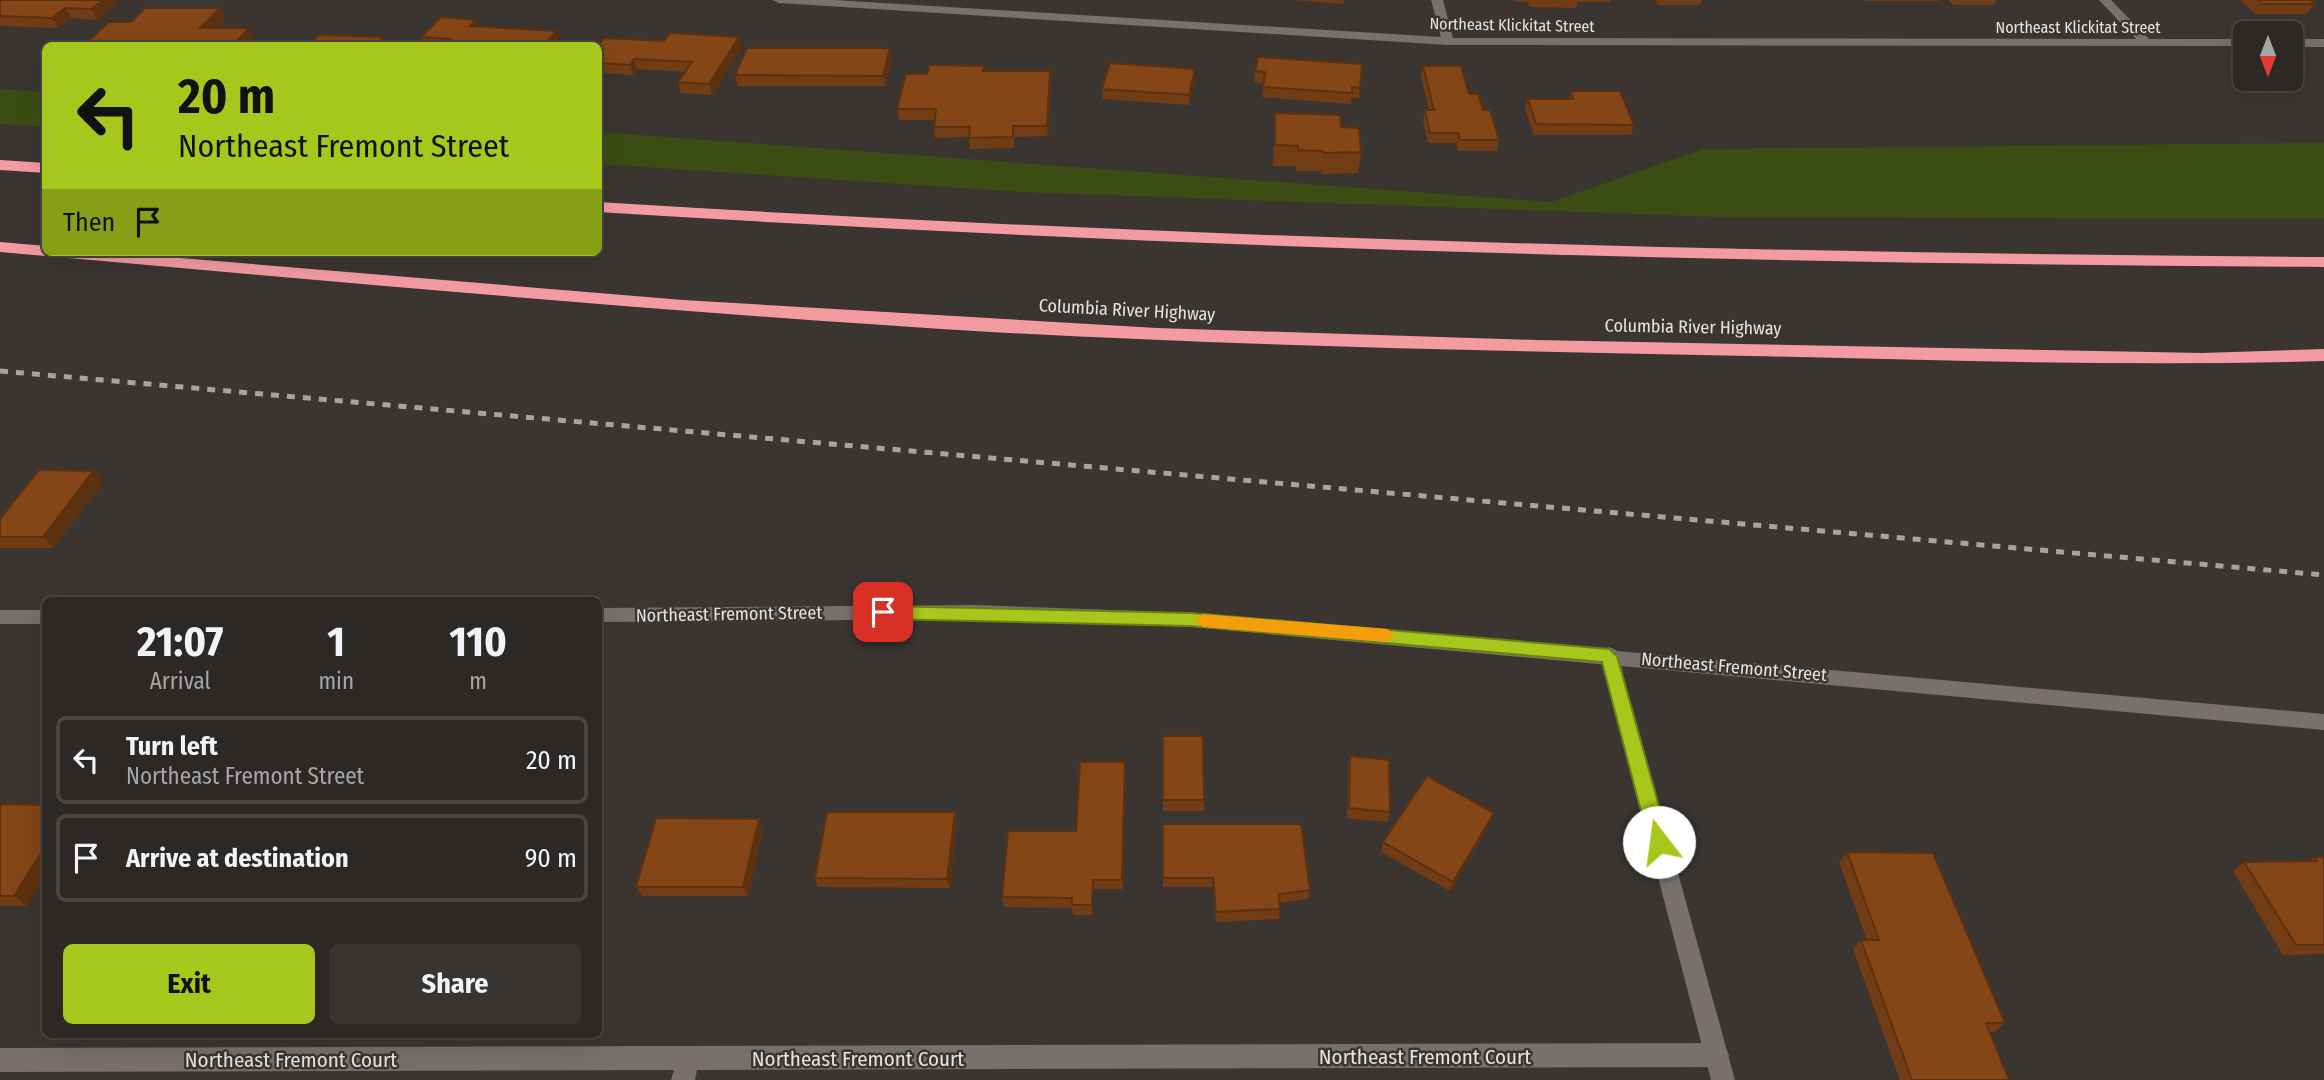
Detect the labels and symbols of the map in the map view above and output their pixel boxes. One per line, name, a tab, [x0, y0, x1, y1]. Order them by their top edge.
street label: Northeast Klickitat Street	[1429, 14, 1595, 36]
street label: Northeast Klickitat Street	[1995, 18, 2161, 37]
north arrow	[2233, 21, 2303, 91]
street label: Columbia River Highway	[1038, 294, 1216, 326]
street label: Columbia River Highway	[1605, 314, 1781, 340]
pin	[853, 582, 913, 642]
street label: Northeast Fremont Street	[636, 601, 822, 627]
street label: Northeast Fremont Street	[1640, 648, 1828, 686]
position arrow	[1622, 805, 1696, 879]
street label: Northeast Fremont Court	[1319, 1044, 1531, 1070]
street label: Northeast Fremont Court	[752, 1046, 964, 1072]
street label: Northeast Fremont Court	[185, 1047, 397, 1073]

